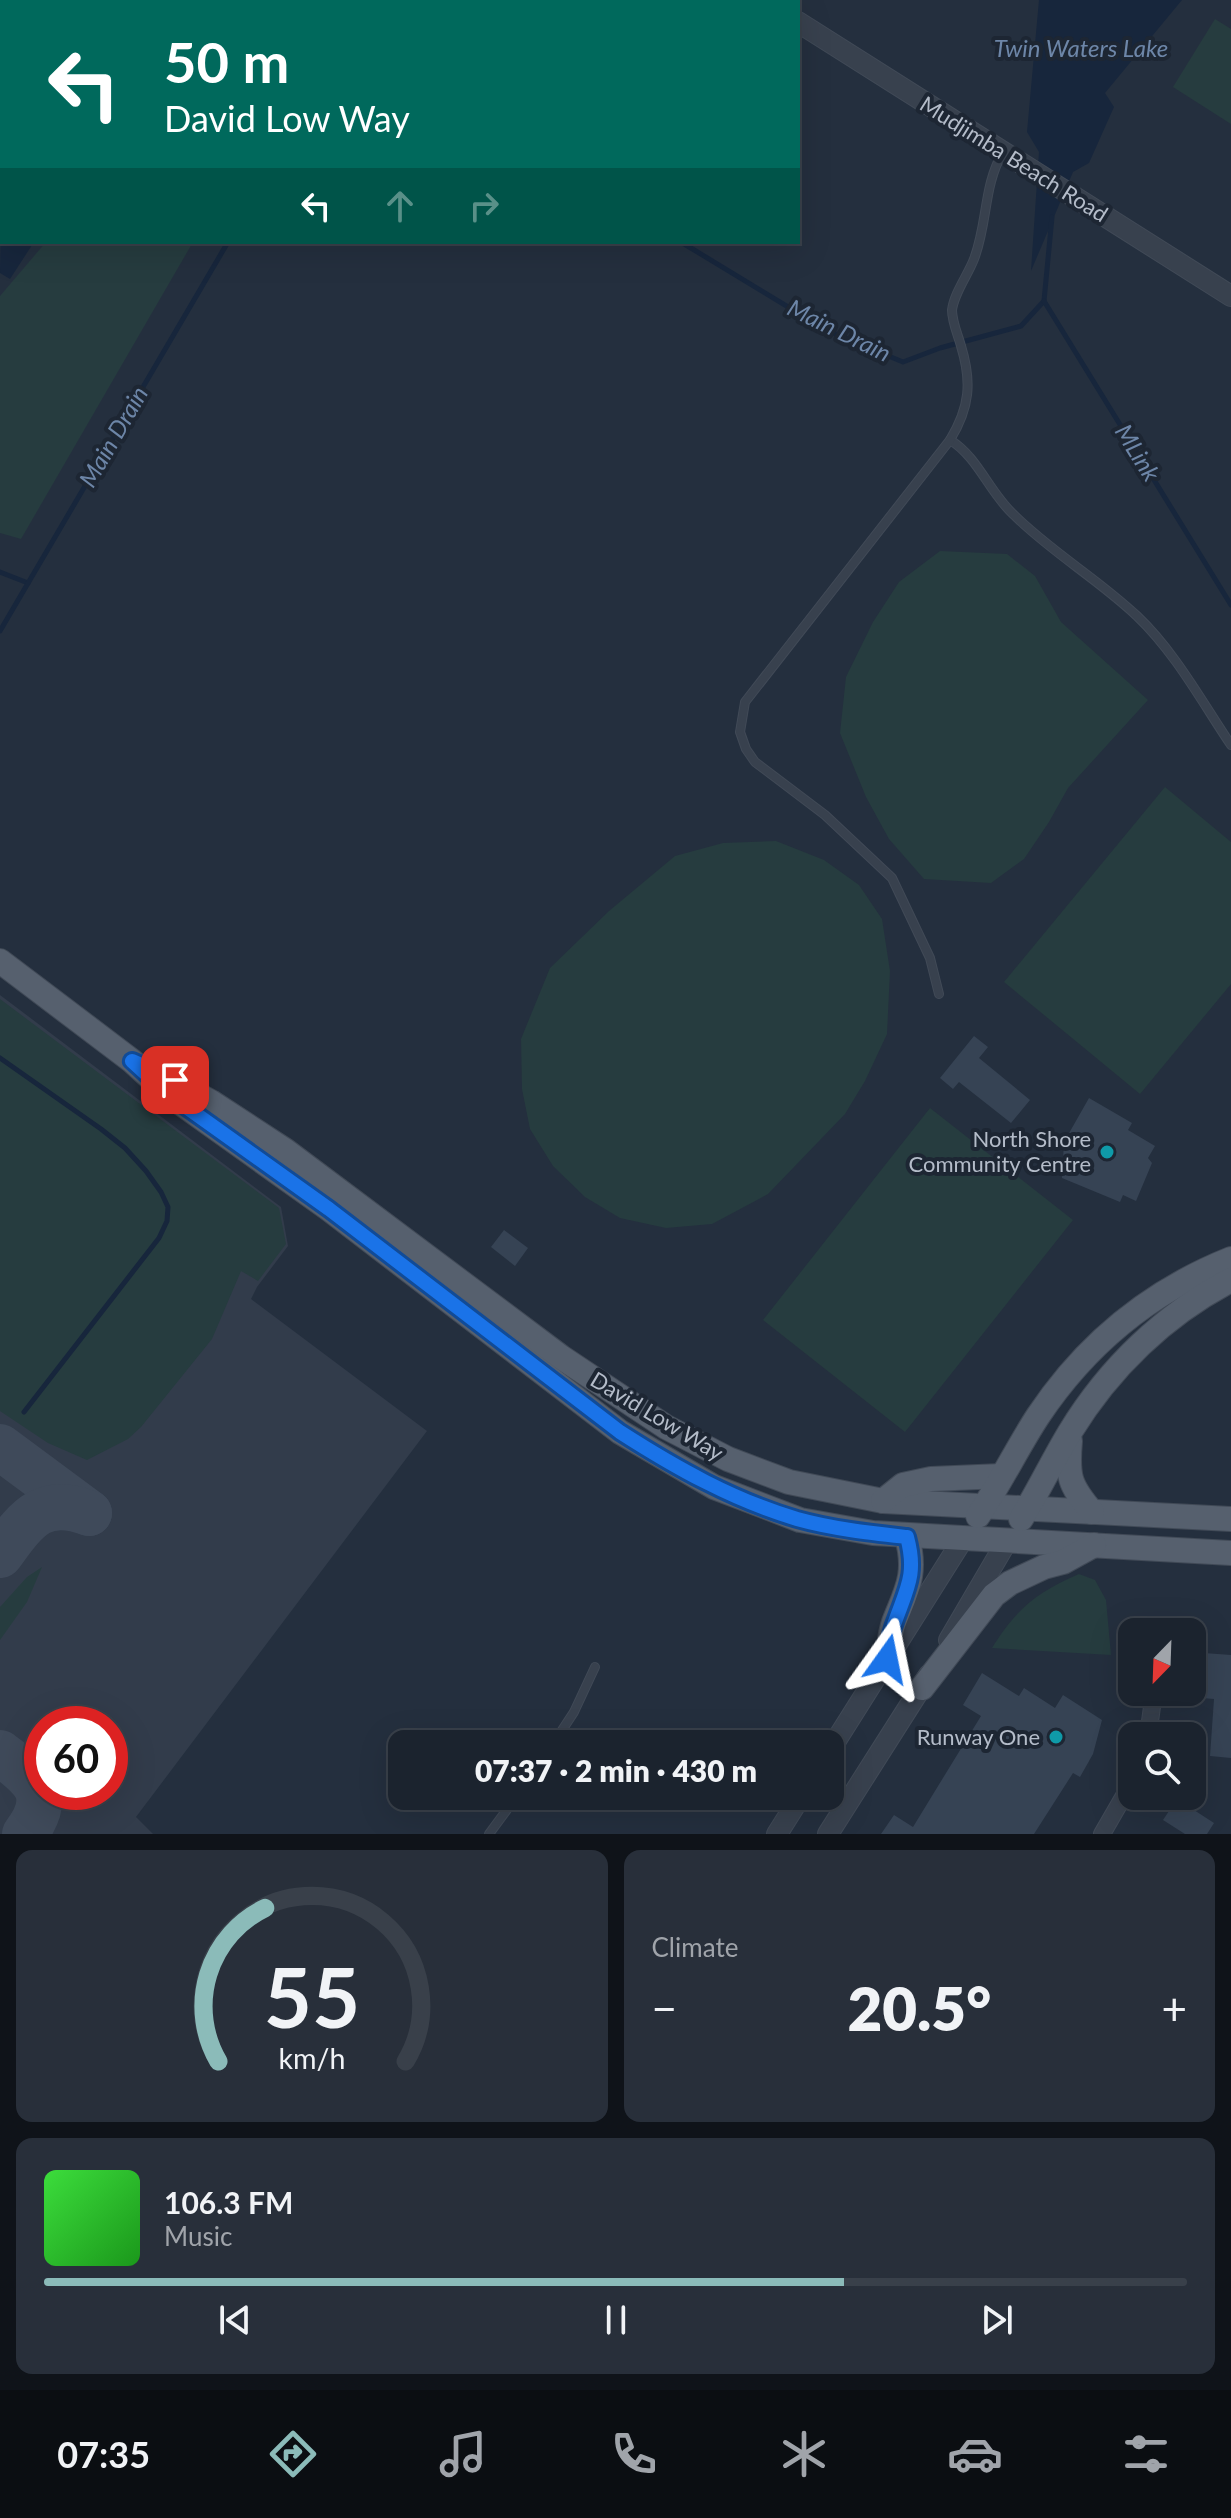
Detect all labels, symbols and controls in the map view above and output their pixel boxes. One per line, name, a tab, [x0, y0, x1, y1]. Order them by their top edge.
text: 50 m	[164, 28, 289, 95]
icon: left	[32, 32, 136, 136]
water label: Twin Waters Lake	[994, 33, 1168, 62]
street label: Mudjimba Beach Road	[915, 90, 1113, 227]
text: David Low Way	[164, 96, 410, 140]
icon: left	[294, 184, 338, 228]
icon: ahead	[378, 184, 422, 228]
icon: right	[462, 184, 506, 228]
water label: Main Drain	[783, 292, 896, 367]
water label: Main Drain	[72, 381, 153, 492]
water label: MLink	[1110, 418, 1167, 487]
pin	[141, 1046, 209, 1114]
icon: arrive	[153, 1058, 197, 1102]
place label: North Shore Community Centre	[908, 1125, 1091, 1177]
marker: North Shore Community Centre	[1098, 1143, 1116, 1161]
street label: David Low Way	[586, 1365, 729, 1466]
position arrow	[845, 1617, 929, 1701]
north arrow	[1118, 1618, 1206, 1706]
map controls	[1118, 1618, 1206, 1810]
speed limit sign: 60	[24, 1706, 128, 1810]
button: search	[1118, 1722, 1206, 1810]
place label: Runway One	[917, 1723, 1040, 1750]
marker: Runway One	[1047, 1728, 1065, 1746]
text: 07:37 · 2 min · 430 m	[475, 1752, 757, 1788]
text: Climate	[652, 1931, 738, 1963]
text: 55	[264, 1946, 360, 2046]
text: 20.5°	[847, 1972, 991, 2044]
text: −	[652, 1982, 677, 2034]
text: +	[1161, 1982, 1187, 2034]
text: km/h	[278, 2041, 345, 2075]
text: 106.3 FM	[164, 2184, 293, 2220]
text: Music	[164, 2220, 232, 2252]
icon: previous	[213, 2298, 257, 2342]
icon: pause	[594, 2298, 638, 2342]
icon: next	[975, 2298, 1019, 2342]
icon: directions	[265, 2426, 321, 2482]
icon: music	[435, 2426, 491, 2482]
icon: phone	[606, 2426, 662, 2482]
icon: climate	[776, 2426, 832, 2482]
icon: car	[947, 2426, 1003, 2482]
icon: filters	[1118, 2426, 1174, 2482]
text: 07:35	[57, 2432, 150, 2476]

